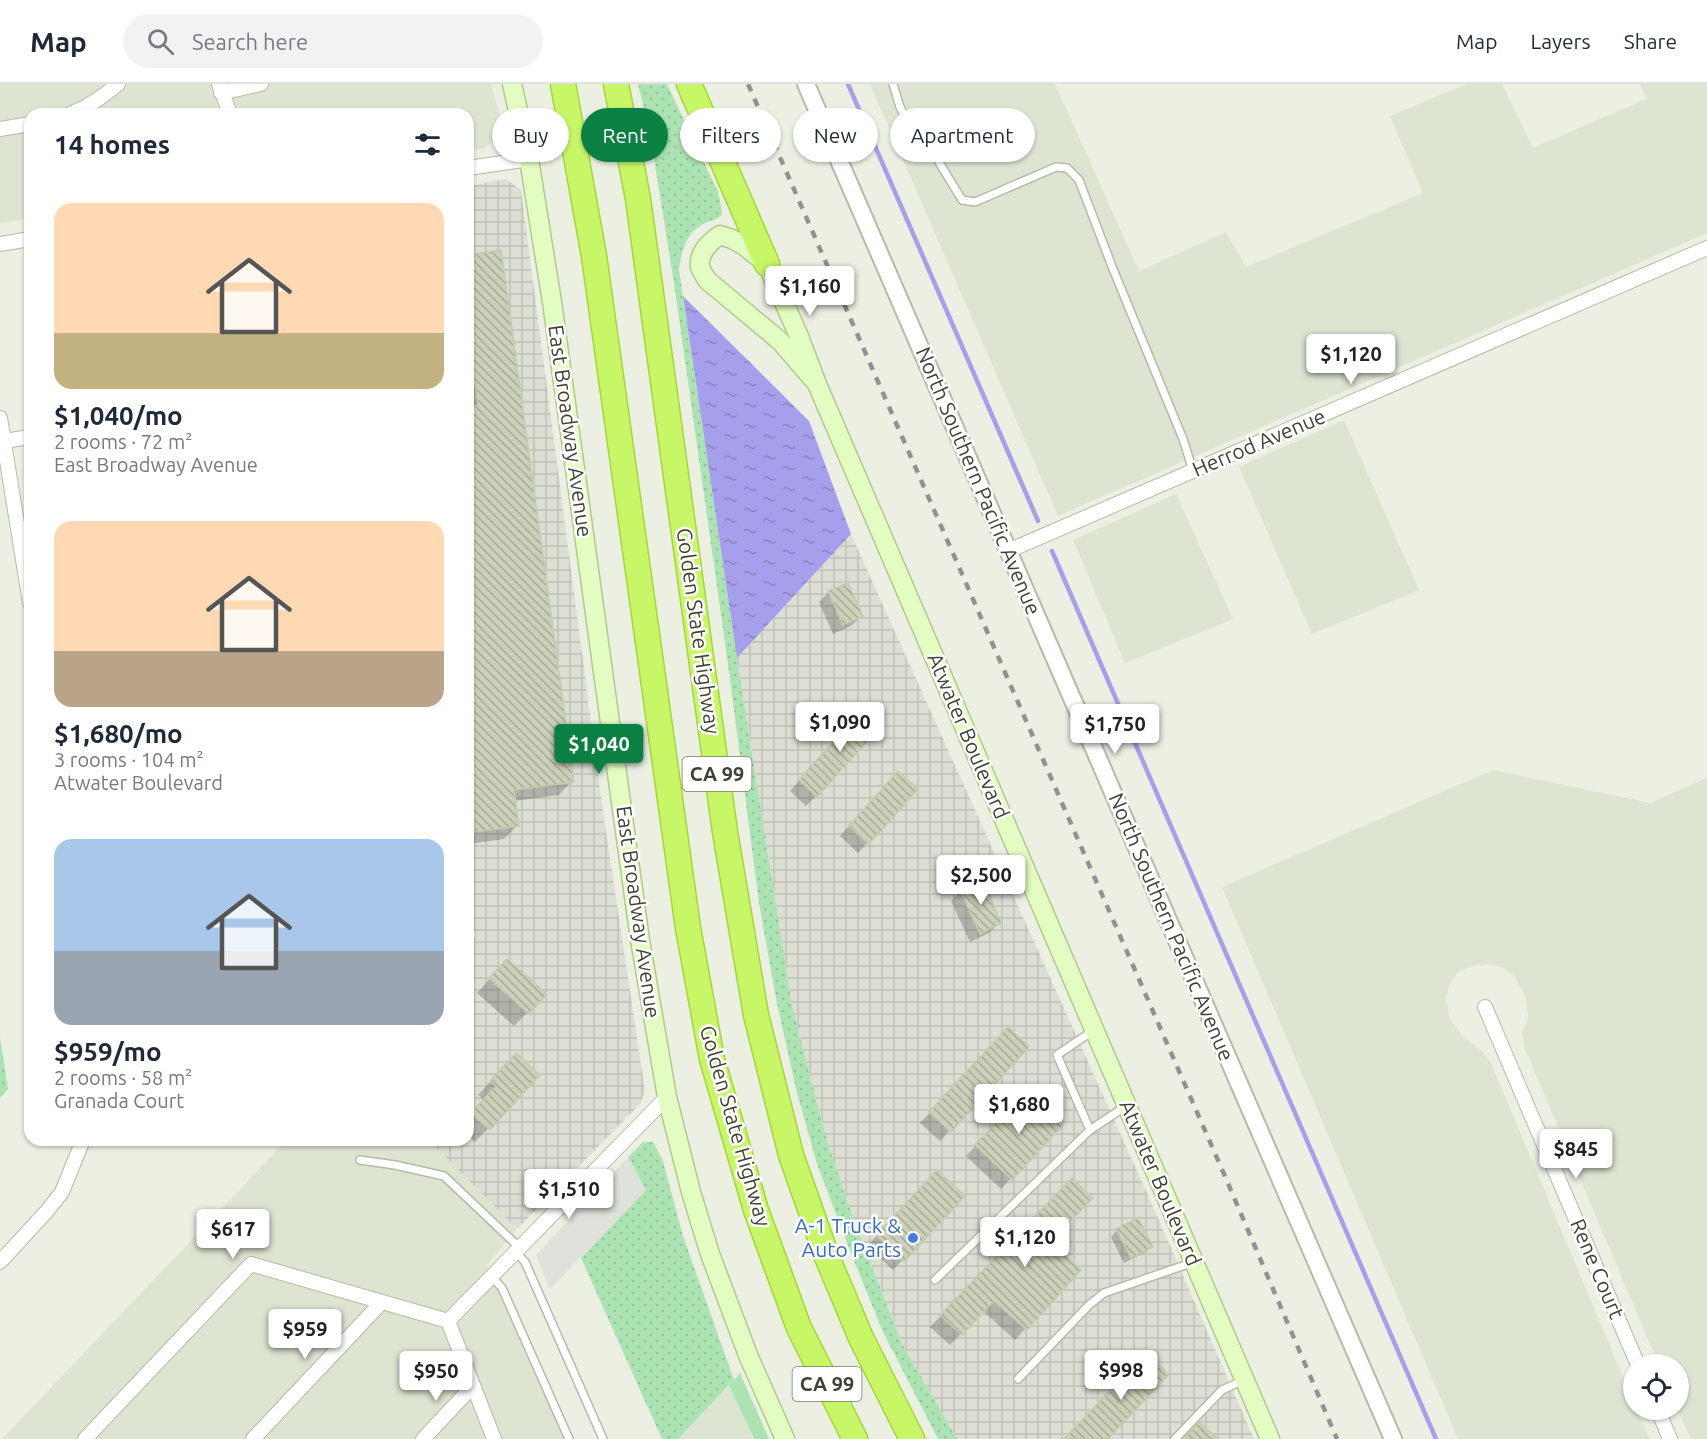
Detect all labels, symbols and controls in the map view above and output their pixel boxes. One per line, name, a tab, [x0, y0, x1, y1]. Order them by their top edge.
search box	[123, 14, 543, 68]
icon: search	[144, 25, 177, 58]
text: Map	[30, 26, 87, 57]
text: Search here	[192, 29, 308, 54]
text: Map	[1456, 29, 1497, 53]
text: Layers	[1530, 29, 1591, 53]
text: Share	[1624, 29, 1677, 53]
chip: Buy	[492, 108, 569, 162]
chip: Rent	[581, 108, 668, 162]
chip: Filters	[680, 108, 781, 162]
chip: New	[793, 108, 878, 162]
chip: Apartment	[890, 108, 1035, 162]
icon: filters	[411, 128, 444, 161]
text: 14 homes	[54, 130, 170, 159]
icon: home	[195, 242, 303, 350]
pin: $1,160	[761, 266, 859, 317]
text: $1,160	[779, 274, 841, 297]
street label: East Broadway Avenue	[544, 323, 598, 539]
pin: $1,120	[1302, 334, 1400, 385]
text: $1,120	[1320, 342, 1382, 365]
street label: North Southern Pacific Avenue	[911, 343, 1046, 618]
text: $1,040/mo	[54, 401, 183, 430]
street label: Herrod Avenue	[1188, 403, 1329, 481]
text: 2 rooms · 72 m²	[54, 430, 192, 453]
text: East Broadway Avenue	[54, 453, 258, 476]
street label: Golden State Highway	[673, 526, 725, 736]
icon: home	[195, 560, 303, 668]
street label: Atwater Boulevard	[923, 649, 1015, 822]
pin: $1,090	[791, 702, 889, 753]
pin: $1,750	[1066, 704, 1164, 755]
text: $1,090	[809, 710, 871, 733]
text: $1,750	[1084, 712, 1146, 735]
text: $1,680/mo	[54, 719, 183, 748]
pin: $1,040	[550, 724, 648, 775]
text: $1,040	[568, 732, 630, 755]
text: 3 rooms · 104 m²	[54, 748, 204, 771]
road number: CA 99	[682, 757, 752, 791]
text: Atwater Boulevard	[54, 771, 223, 794]
street label: North Southern Pacific Avenue	[1104, 789, 1239, 1064]
street label: East Broadway Avenue	[612, 804, 666, 1020]
pin: $2,500	[932, 855, 1030, 906]
text: $2,500	[950, 863, 1012, 886]
icon: home	[195, 878, 303, 986]
street label: Golden State Highway	[696, 1022, 776, 1229]
text: $959/mo	[54, 1037, 162, 1066]
text: 2 rooms · 58 m²	[54, 1066, 192, 1089]
pin: $1,680	[970, 1084, 1068, 1135]
text: Granada Court	[54, 1089, 184, 1112]
text: $1,680	[988, 1092, 1050, 1115]
street label: Atwater Boulevard	[1115, 1096, 1207, 1269]
pin: $845	[1540, 1129, 1612, 1180]
text: $845	[1553, 1137, 1599, 1160]
pin: $1,510	[520, 1169, 618, 1220]
text: $1,510	[538, 1177, 600, 1200]
pin: $617	[197, 1209, 269, 1260]
place label: A-1 Truck & Auto Parts	[795, 1213, 901, 1261]
street label: Rene Court	[1566, 1215, 1630, 1322]
text: $617	[210, 1217, 256, 1240]
pin: $1,120	[976, 1217, 1074, 1268]
text: $1,120	[994, 1225, 1056, 1248]
marker: A-1 Truck & Auto Parts	[906, 1231, 920, 1245]
pin: $959	[269, 1309, 341, 1360]
text: $959	[282, 1317, 328, 1340]
pin: $998	[1085, 1350, 1157, 1401]
pin: $950	[400, 1351, 472, 1402]
map controls	[1623, 1354, 1689, 1420]
button: locate	[1623, 1354, 1689, 1420]
text: $998	[1098, 1358, 1144, 1381]
text: $950	[413, 1359, 459, 1382]
road number: CA 99	[792, 1367, 862, 1401]

